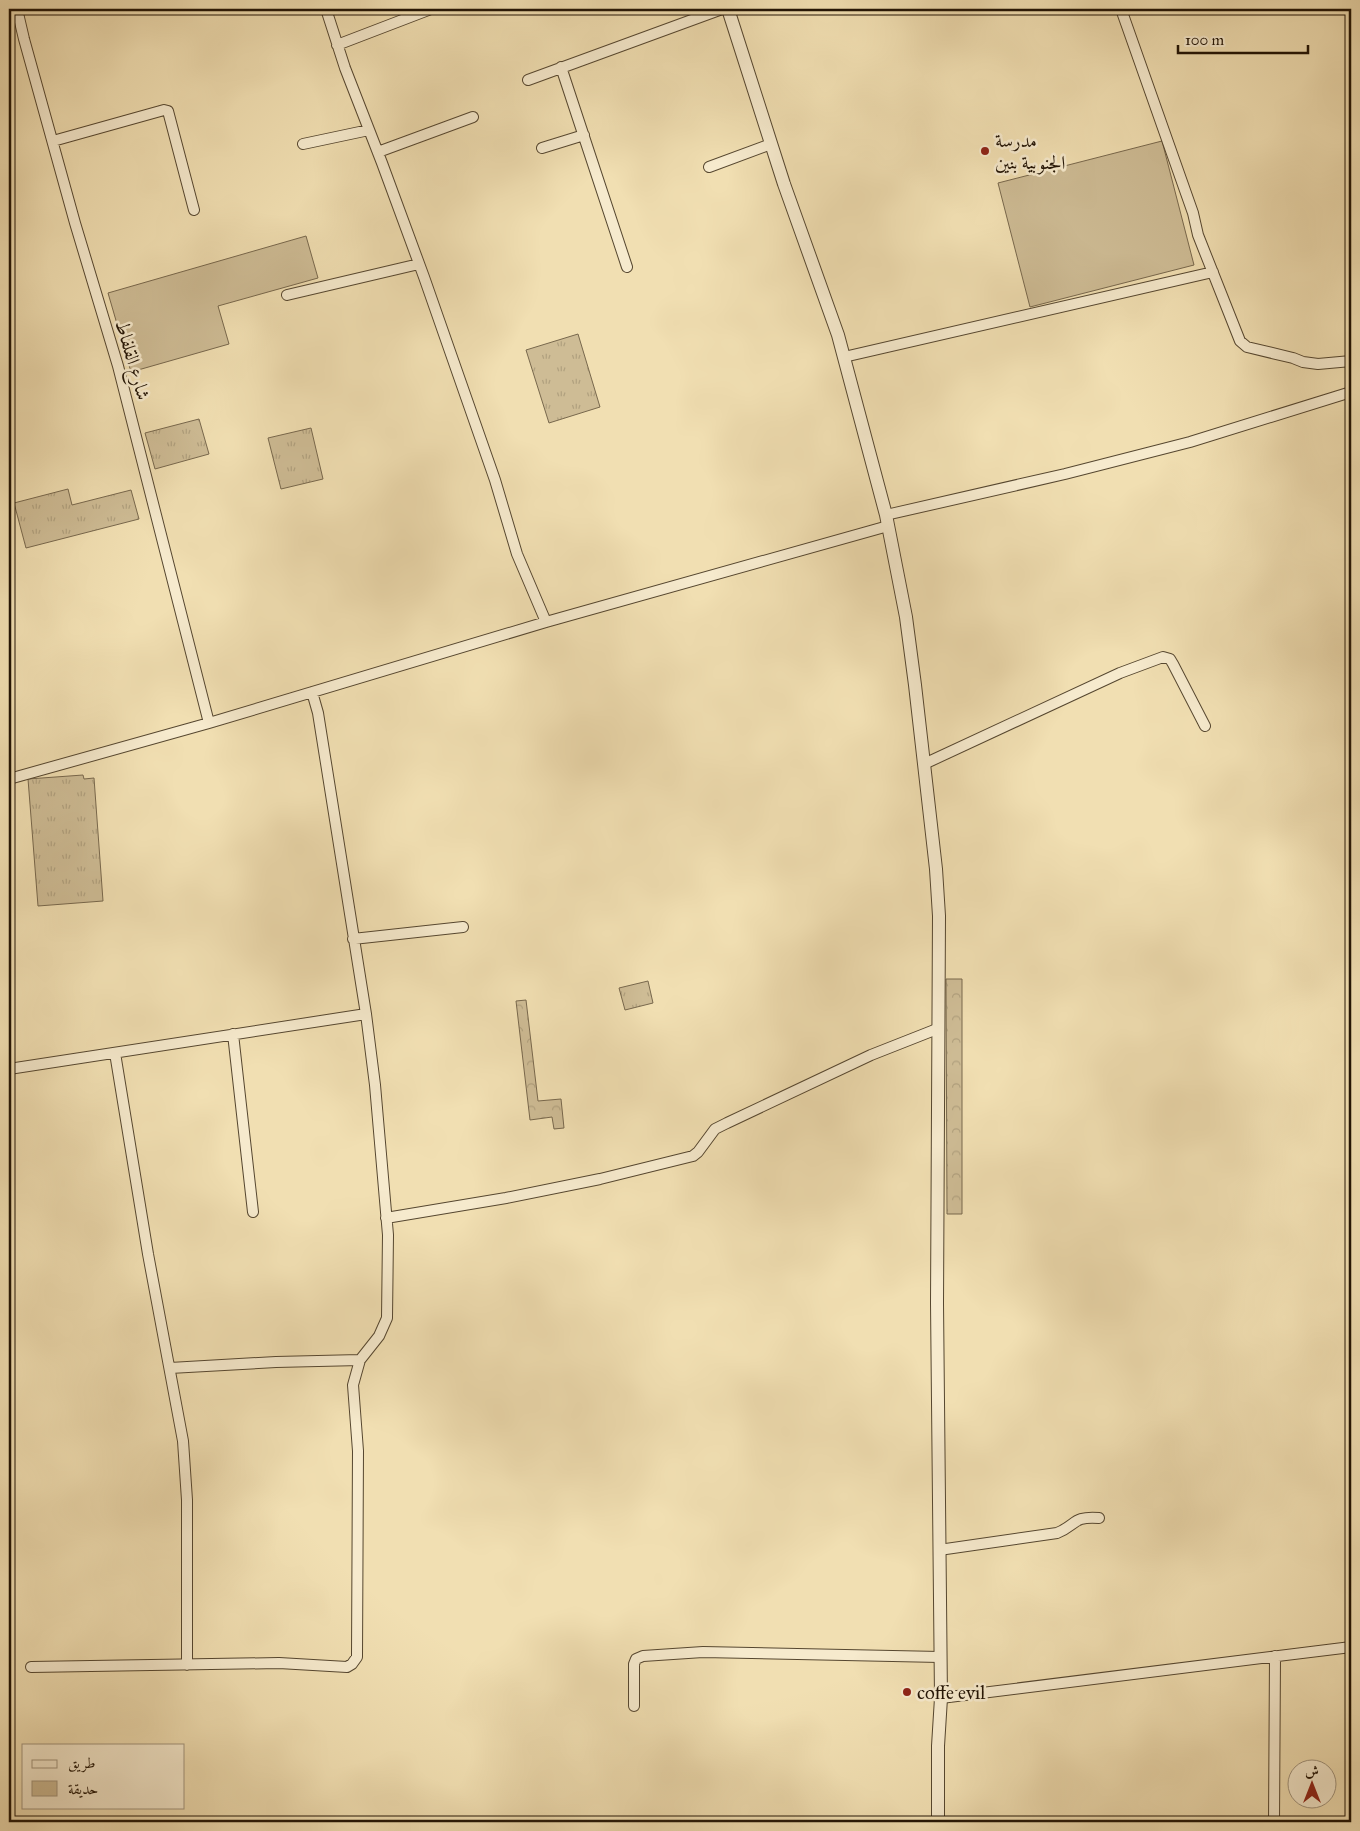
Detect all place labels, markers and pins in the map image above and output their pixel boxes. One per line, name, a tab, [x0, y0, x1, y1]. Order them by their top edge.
place label: مدرسة الجنوبية بنين	[995, 129, 1065, 175]
marker: مدرسة الجنوبية بنين	[979, 145, 991, 157]
place label: coffe evil	[917, 1681, 986, 1704]
marker: coffe evil	[901, 1686, 913, 1698]

